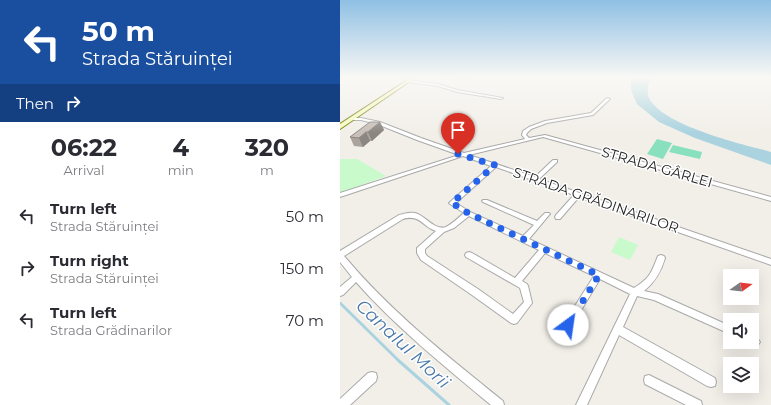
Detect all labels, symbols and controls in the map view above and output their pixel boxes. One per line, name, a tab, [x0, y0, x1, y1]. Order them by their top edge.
text: 50 m	[82, 14, 155, 48]
icon: left	[16, 16, 68, 68]
text: Strada Stăruinței	[82, 48, 233, 70]
icon: right	[62, 92, 84, 114]
text: Then	[16, 94, 54, 113]
pin	[441, 113, 475, 154]
icon: arrive	[447, 119, 469, 141]
text: 06:22	[51, 133, 117, 162]
text: 4	[173, 133, 189, 162]
text: 320	[245, 133, 289, 162]
street label: STRADA GÂRLEI	[599, 143, 715, 191]
text: Arrival	[63, 162, 104, 178]
text: min	[168, 162, 194, 178]
text: m	[260, 162, 274, 178]
street label: STRADA GRĂDINARILOR	[511, 163, 681, 237]
text: Turn left	[50, 199, 117, 218]
icon: left	[16, 205, 38, 227]
text: 50 m	[286, 207, 324, 226]
text: Strada Stăruinței	[50, 218, 159, 234]
text: Turn right	[50, 251, 129, 270]
icon: right	[16, 257, 38, 279]
text: 150 m	[280, 259, 324, 278]
north arrow	[723, 269, 759, 305]
map controls	[723, 269, 759, 393]
text: Strada Stăruinței	[50, 270, 159, 286]
water label: Canalul Morii	[351, 295, 455, 393]
text: Turn left	[50, 303, 117, 322]
position arrow	[547, 304, 589, 346]
icon: left	[16, 309, 38, 331]
text: 70 m	[286, 311, 324, 330]
button: sound	[723, 313, 759, 349]
text: Strada Grădinarilor	[50, 322, 172, 338]
button: layers	[723, 357, 759, 393]

